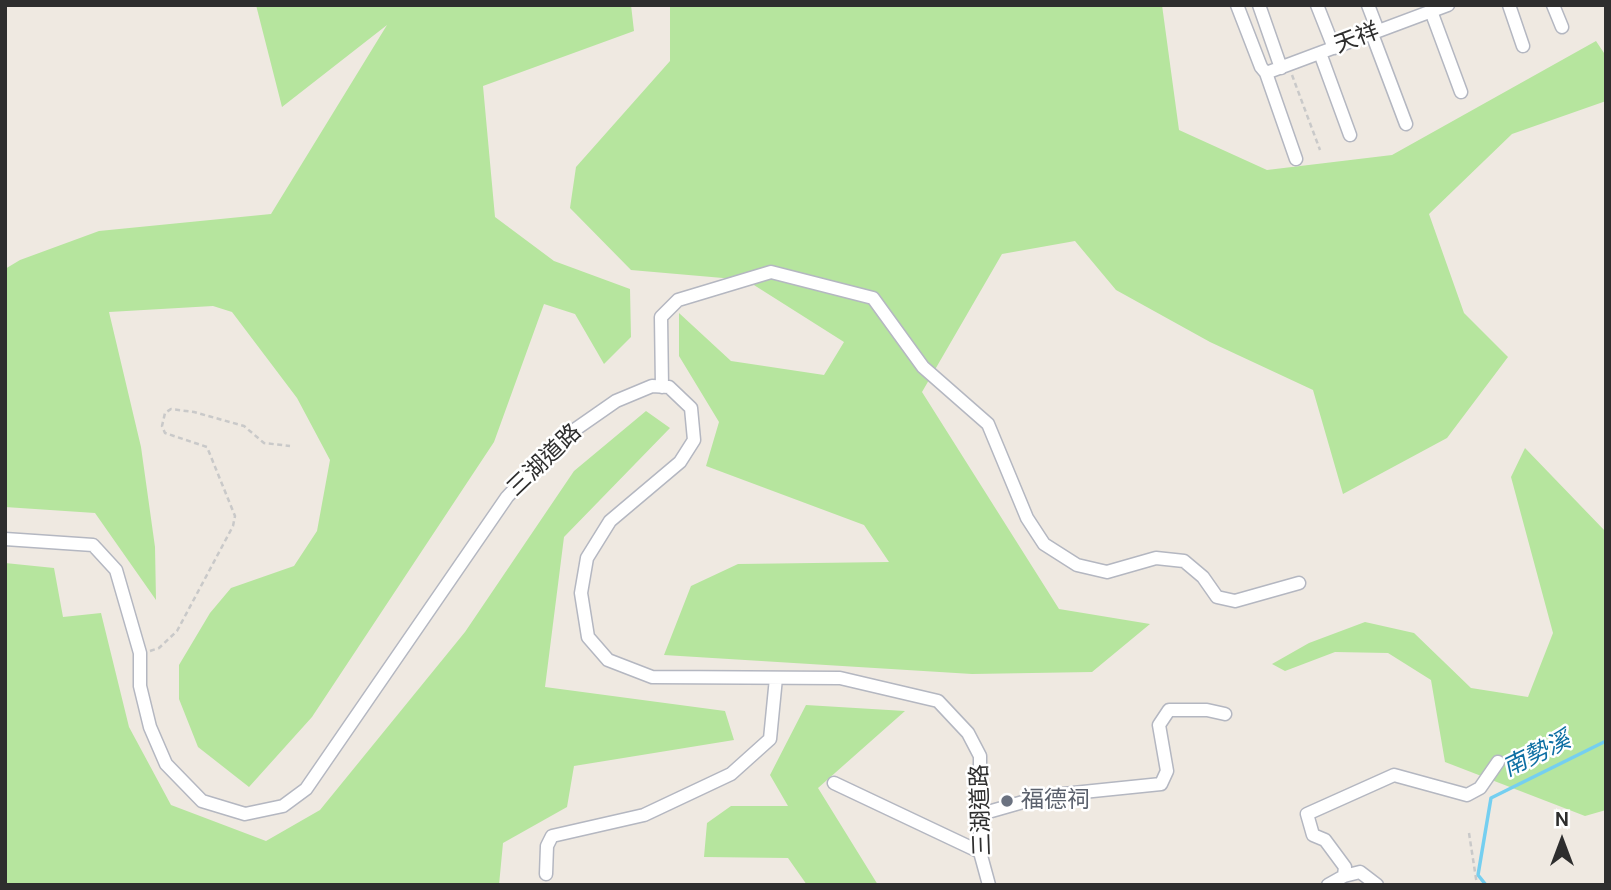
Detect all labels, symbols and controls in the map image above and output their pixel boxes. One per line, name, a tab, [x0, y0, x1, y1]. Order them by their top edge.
street label: 天祥	[1331, 18, 1383, 60]
street label: 三湖道路	[502, 419, 588, 503]
water label: 南勢溪	[1498, 726, 1576, 784]
street label: 三湖道路	[967, 764, 997, 856]
place label: 福德祠	[1021, 787, 1090, 815]
marker: 福德祠	[999, 793, 1015, 809]
north arrow	[1527, 806, 1597, 876]
text: N	[1555, 807, 1569, 832]

